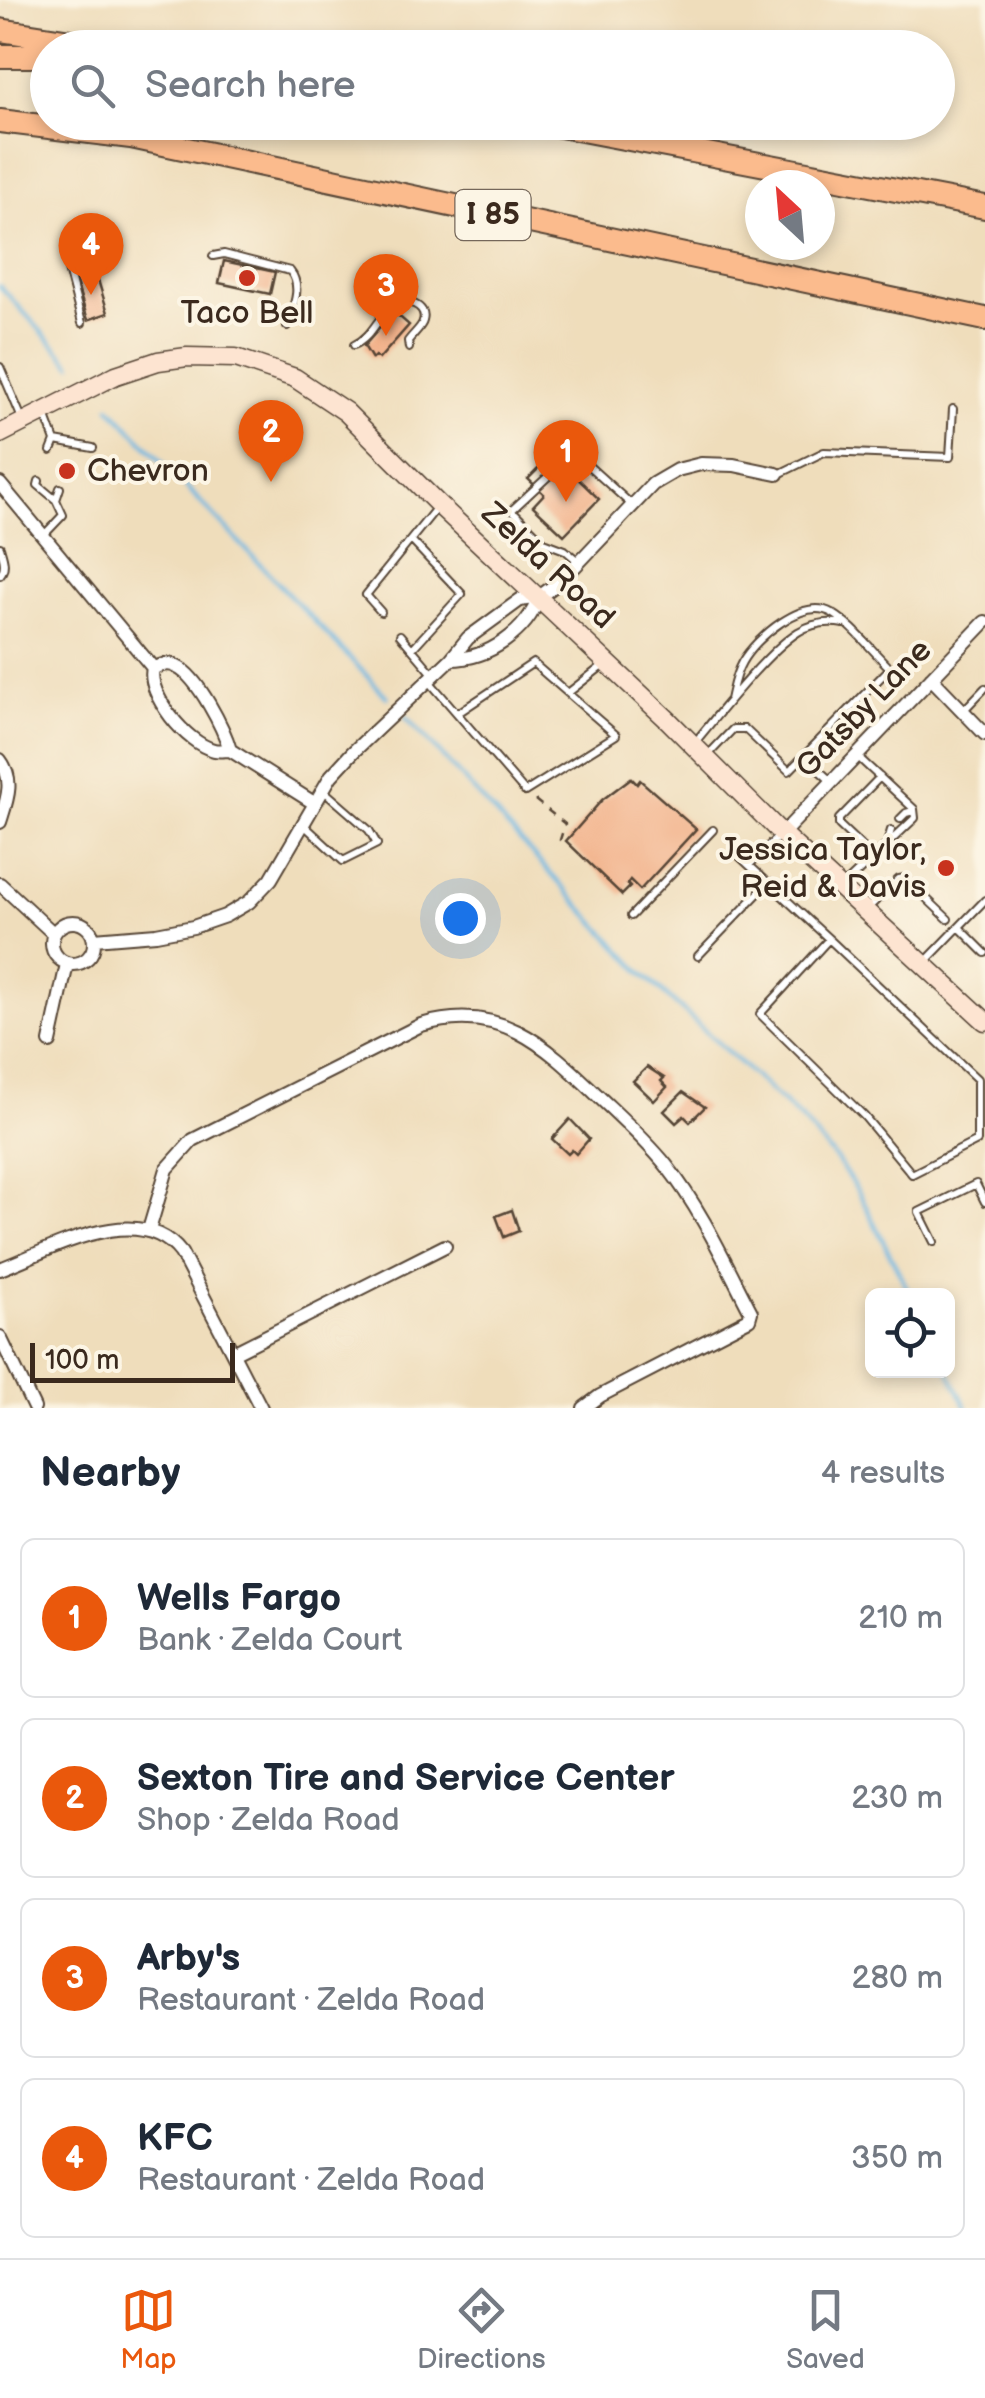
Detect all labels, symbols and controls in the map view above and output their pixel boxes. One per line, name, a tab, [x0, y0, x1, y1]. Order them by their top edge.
search box	[30, 30, 955, 140]
icon: search	[65, 58, 120, 113]
text: Search here	[145, 63, 356, 108]
north arrow	[745, 170, 835, 260]
road number: I 85	[456, 190, 530, 240]
pin: 4	[58, 212, 124, 295]
pin: 3	[354, 254, 418, 336]
marker: Taco Bell	[236, 267, 258, 289]
place label: Taco Bell	[181, 294, 314, 333]
pin: 2	[238, 400, 304, 482]
pin: 1	[534, 420, 598, 502]
place label: Chevron	[87, 452, 209, 491]
marker: Chevron	[56, 460, 78, 482]
street label: Zelda Road	[473, 494, 623, 638]
street label: Gatsby Lane	[788, 631, 940, 787]
place label: Jessica Taylor, Reid & Davis	[719, 831, 926, 907]
marker: Jessica Taylor, Reid & Davis	[935, 857, 957, 879]
your location	[435, 893, 486, 944]
map controls	[865, 1288, 955, 1378]
button: locate	[865, 1288, 955, 1378]
scale bar	[30, 1338, 235, 1382]
text: 100 m	[45, 1344, 119, 1377]
text: Nearby	[40, 1448, 180, 1499]
text: 4 results	[821, 1454, 945, 1493]
text: Wells Fargo	[137, 1576, 341, 1621]
text: 1	[68, 1599, 81, 1638]
text: 210 m	[858, 1599, 943, 1638]
text: Bank · Zelda Court	[137, 1621, 402, 1660]
text: Sexton Tire and Service Center	[137, 1756, 675, 1801]
text: 2	[65, 1779, 84, 1818]
text: 230 m	[851, 1779, 943, 1818]
text: Shop · Zelda Road	[137, 1801, 400, 1840]
text: Arby's	[137, 1936, 240, 1981]
text: 3	[65, 1959, 84, 1998]
text: 280 m	[852, 1959, 943, 1998]
text: Restaurant · Zelda Road	[137, 1981, 485, 2020]
text: KFC	[137, 2116, 213, 2161]
text: 4	[65, 2139, 84, 2178]
text: 350 m	[851, 2139, 943, 2178]
text: Restaurant · Zelda Road	[137, 2161, 485, 2200]
tab: Map	[120, 2283, 177, 2376]
tab: Directions	[417, 2283, 546, 2376]
tab: Saved	[786, 2283, 865, 2376]

